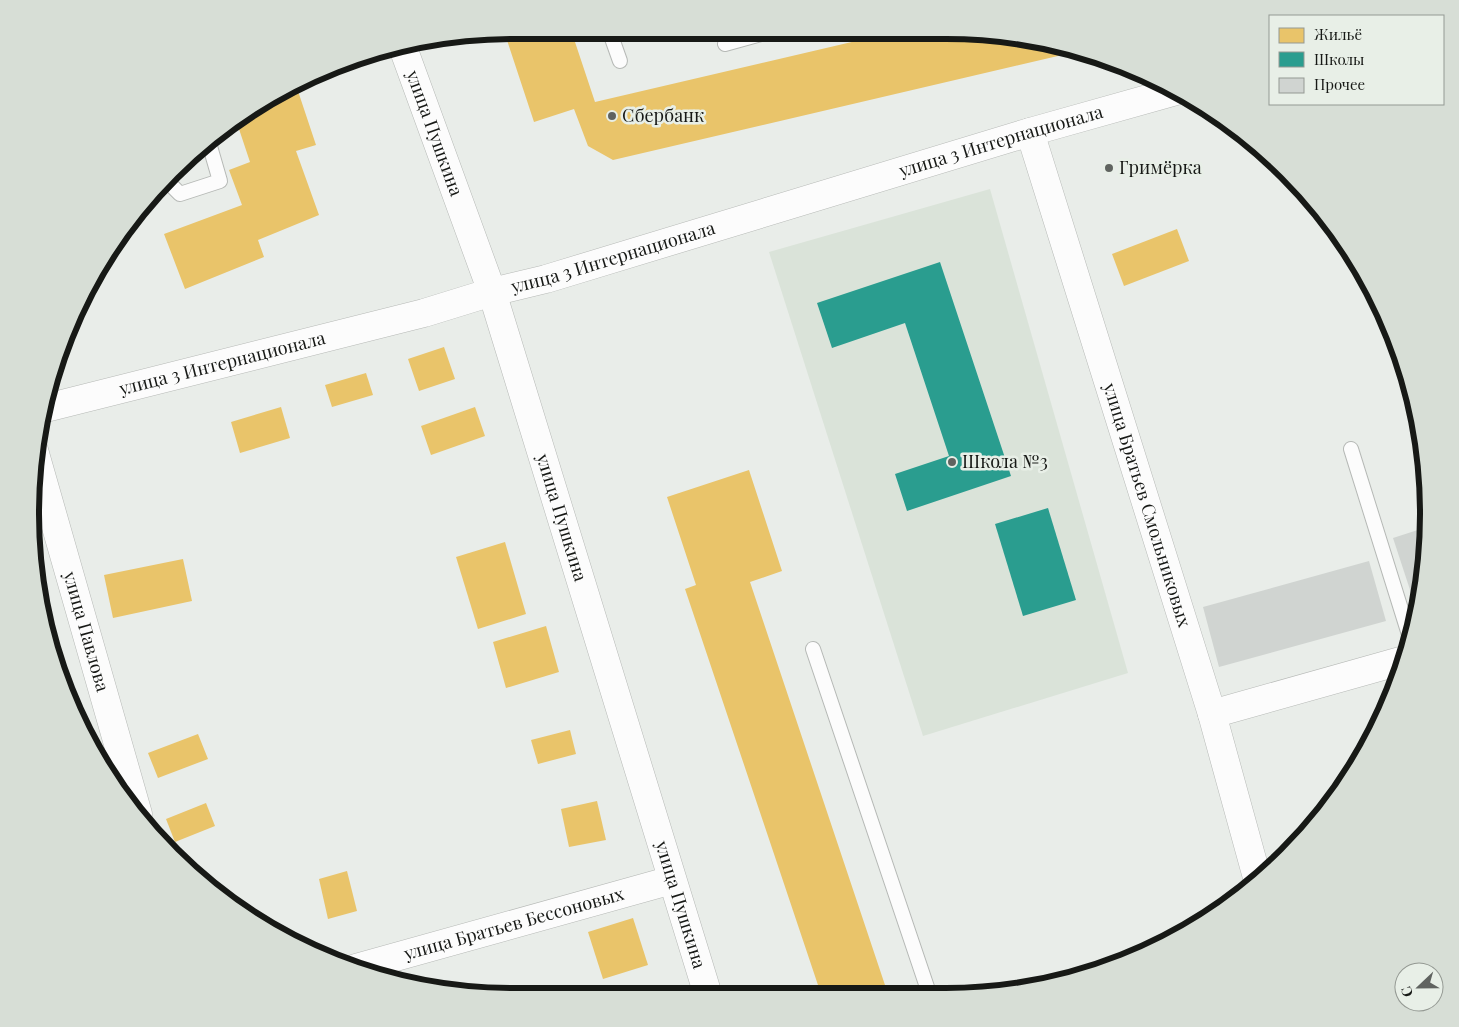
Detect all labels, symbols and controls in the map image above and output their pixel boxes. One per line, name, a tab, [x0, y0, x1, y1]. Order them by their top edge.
legend	[1269, 15, 1444, 105]
text: Жильё	[1314, 24, 1362, 44]
text: Школы	[1314, 49, 1364, 69]
street label: улица Пушкина	[401, 66, 469, 199]
text: Прочее	[1314, 74, 1365, 94]
street label: улица 3 Интернационала	[895, 99, 1106, 182]
place label: Сбербанк	[622, 103, 704, 127]
marker: Сбербанк	[606, 110, 618, 122]
place label: Гримёрка	[1119, 155, 1202, 179]
marker: Гримёрка	[1103, 162, 1115, 174]
street label: улица 3 Интернационала	[508, 215, 718, 298]
street label: улица 3 Интернационала	[116, 325, 328, 400]
street label: улица Братьев Смольниковых	[1098, 379, 1197, 631]
place label: Школа №3	[962, 449, 1048, 473]
street label: улица Пушкина	[531, 450, 593, 584]
marker: Школа №3	[946, 456, 958, 468]
street label: улица Павлова	[58, 568, 115, 694]
street label: улица Пушкина	[650, 837, 712, 971]
street label: улица Братьев Бессоновых	[400, 881, 627, 965]
north arrow	[1394, 962, 1444, 1012]
text: С	[1396, 984, 1417, 1000]

